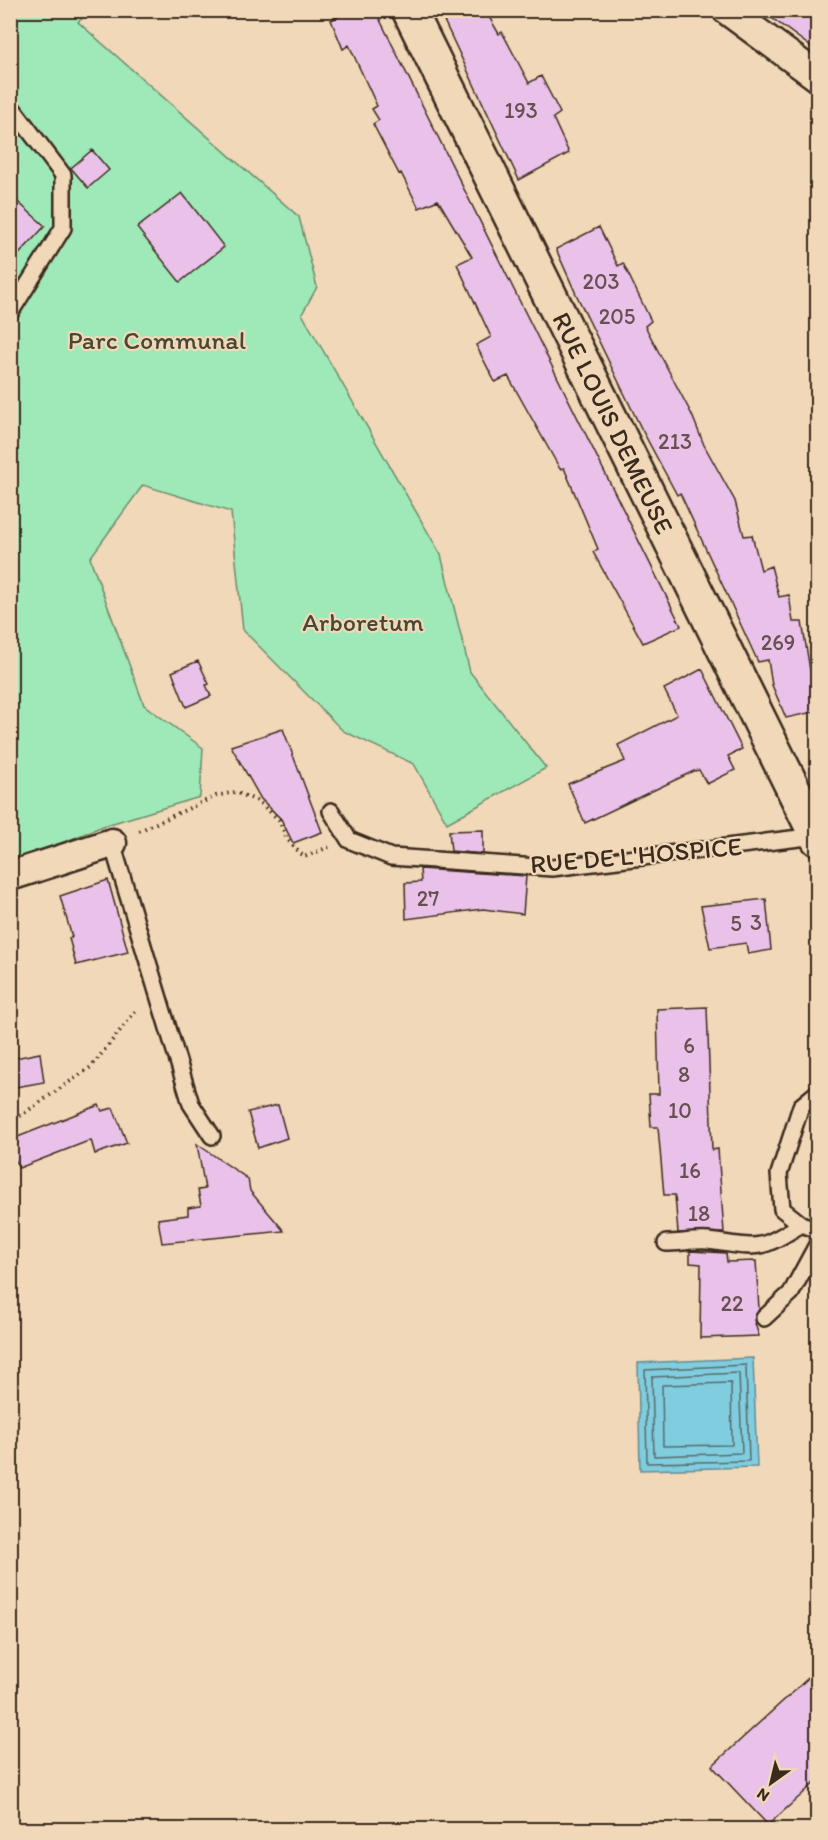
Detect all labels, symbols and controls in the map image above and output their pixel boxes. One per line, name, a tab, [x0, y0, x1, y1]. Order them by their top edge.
house number: 193	[504, 97, 538, 124]
house number: 203	[582, 268, 620, 295]
house number: 205	[599, 303, 635, 330]
street label: RUE LOUIS DEMEUSE	[545, 307, 681, 539]
park label: Parc Communal	[68, 324, 246, 356]
house number: 213	[658, 428, 692, 455]
park label: Arboretum	[302, 606, 424, 638]
house number: 269	[761, 629, 795, 656]
street label: RUE DE L'HOSPICE	[529, 830, 743, 880]
house number: 27	[417, 885, 439, 912]
house number: 3	[750, 909, 762, 936]
house number: 5	[730, 910, 742, 937]
house number: 6	[683, 1032, 695, 1059]
house number: 8	[678, 1061, 690, 1088]
house number: 10	[668, 1097, 692, 1124]
house number: 16	[679, 1157, 701, 1184]
house number: 18	[688, 1200, 710, 1227]
house number: 22	[720, 1290, 744, 1317]
north arrow	[741, 1753, 801, 1813]
text: N	[753, 1784, 773, 1806]

